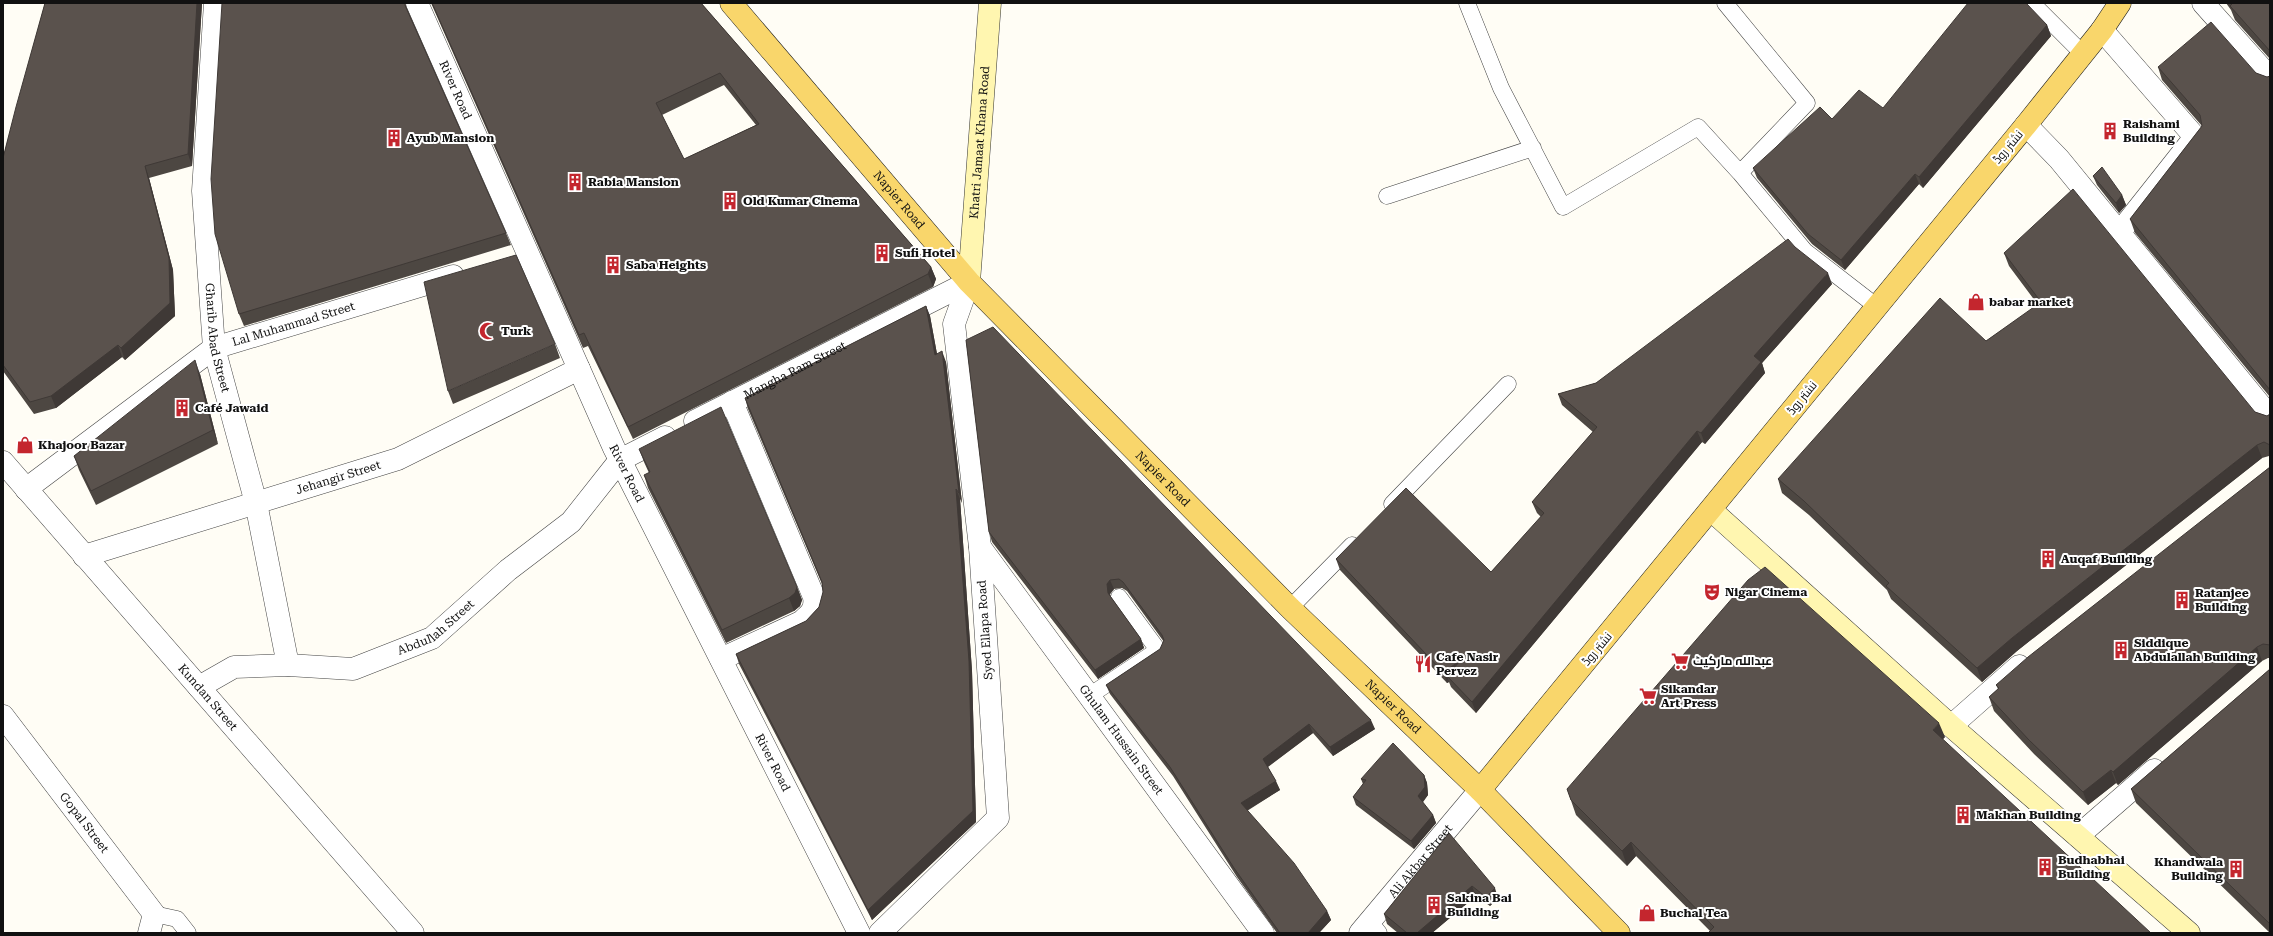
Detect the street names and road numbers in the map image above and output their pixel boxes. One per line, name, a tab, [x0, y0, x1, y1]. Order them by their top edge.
street label: River Road	[436, 58, 475, 122]
street label: Khatri Jamaat Khana Road	[967, 65, 992, 219]
street label: نشتر روڈ	[1990, 127, 2026, 167]
street label: Napier Road	[870, 168, 928, 232]
street label: Gharib Abad Street	[202, 282, 233, 394]
street label: Lal Muhammad Street	[230, 299, 357, 349]
street label: Mangha Ram Street	[741, 338, 849, 402]
street label: نشتر روڈ	[1784, 378, 1820, 418]
street label: River Road	[606, 442, 647, 505]
street label: Napier Road	[1133, 448, 1193, 510]
street label: Jehangir Street	[294, 458, 383, 497]
street label: Syed Ellapa Road	[975, 579, 995, 680]
street label: Abdullah Street	[395, 596, 477, 658]
street label: نشتر روڈ	[1579, 629, 1615, 669]
street label: Kundan Street	[175, 661, 241, 734]
street label: Napier Road	[1362, 677, 1424, 737]
street label: Ghulam Hussain Street	[1076, 682, 1167, 798]
street label: River Road	[752, 731, 793, 794]
street label: Gopal Street	[57, 790, 112, 856]
street label: Ali Akbar Street	[1386, 821, 1456, 901]

